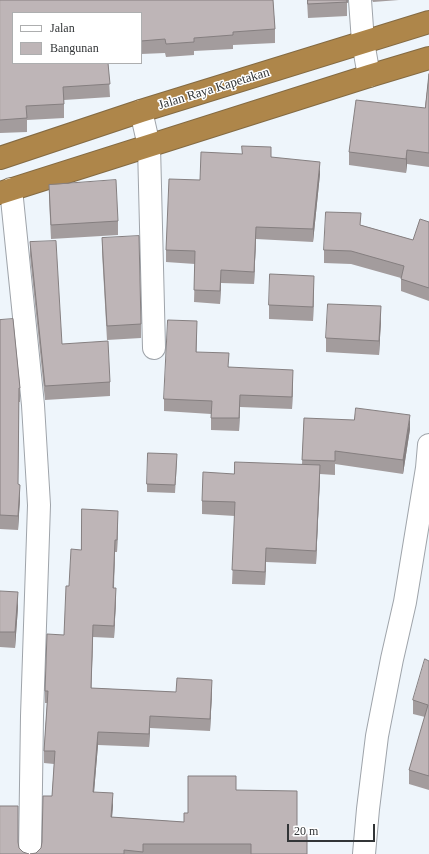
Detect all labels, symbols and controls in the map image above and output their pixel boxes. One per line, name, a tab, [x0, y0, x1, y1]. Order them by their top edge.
legend	[12, 12, 142, 64]
text: Jalan	[50, 21, 75, 35]
text: Bangunan	[50, 41, 99, 55]
street label: Jalan Raya Kapetakan	[156, 65, 272, 113]
scale bar	[289, 816, 377, 842]
text: 20 m	[294, 824, 318, 838]

